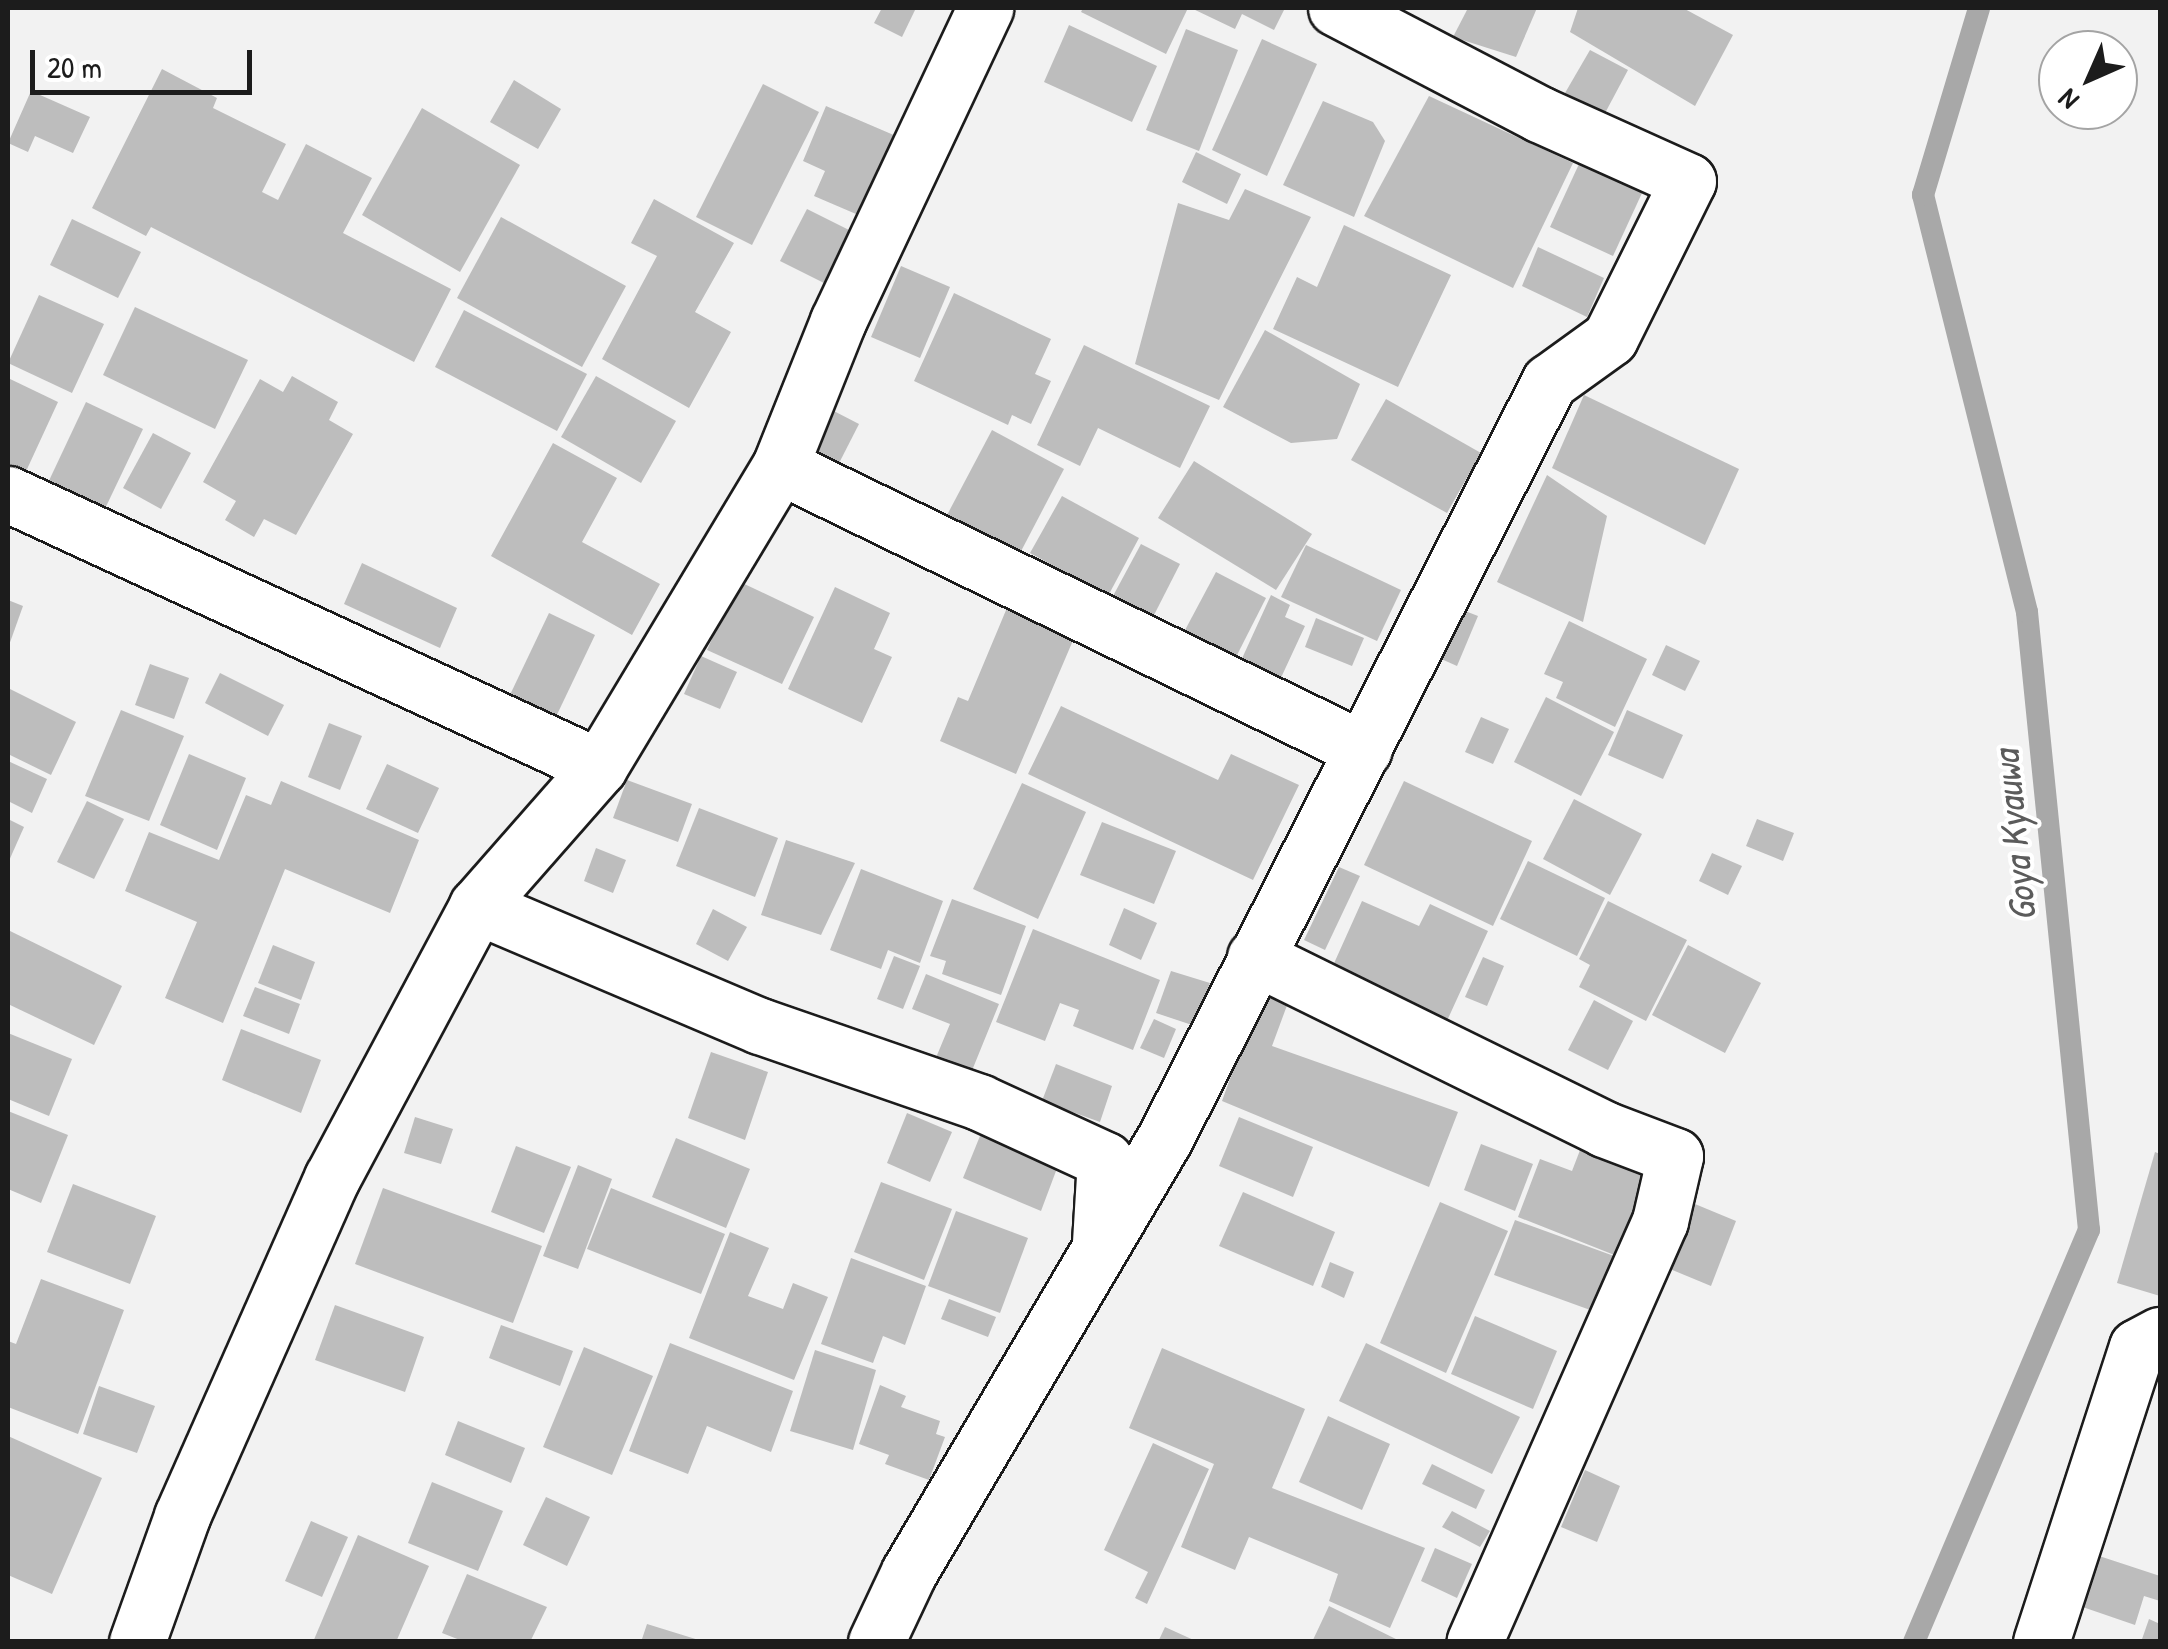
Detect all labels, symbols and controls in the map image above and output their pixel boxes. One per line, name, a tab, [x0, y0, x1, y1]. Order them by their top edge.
scale bar	[35, 30, 258, 92]
north arrow	[2038, 30, 2138, 130]
text: 20 m	[47, 47, 102, 87]
text: N	[2049, 81, 2087, 119]
water label: Goya Kyauwa	[1982, 748, 2046, 924]

